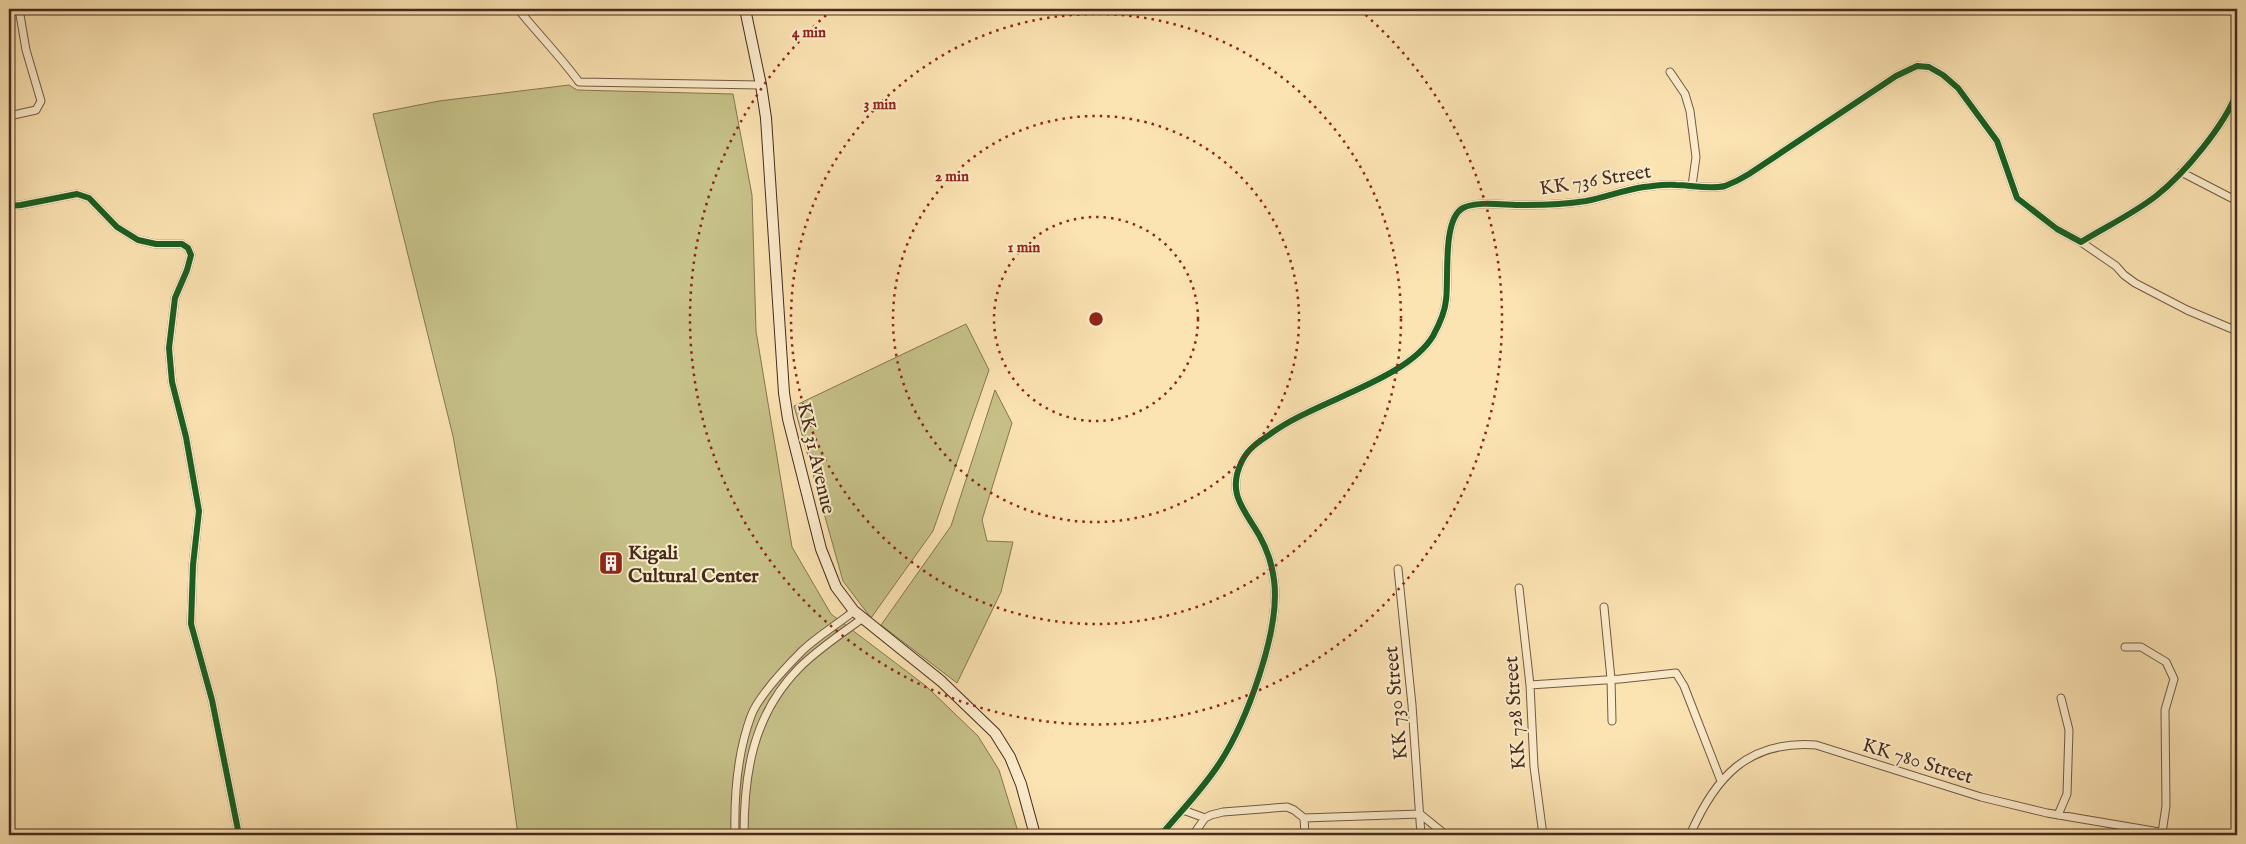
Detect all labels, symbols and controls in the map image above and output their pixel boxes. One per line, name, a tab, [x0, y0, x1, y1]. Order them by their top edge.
text: 4 min	[792, 23, 826, 42]
text: 3 min	[864, 95, 896, 114]
street label: KK 736 Street	[1538, 159, 1653, 202]
text: 2 min	[935, 167, 969, 186]
text: 1 min	[1008, 238, 1040, 257]
centre of rings	[1087, 310, 1105, 328]
street label: KK 31 Avenue	[791, 400, 841, 517]
place label: Kigali Cultural Center	[628, 541, 759, 589]
building icon: Kigali Cultural Center	[598, 550, 624, 576]
street label: KK 730 Street	[1379, 645, 1414, 761]
street label: KK 728 Street	[1499, 655, 1532, 771]
street label: KK 780 Street	[1859, 733, 1976, 790]

